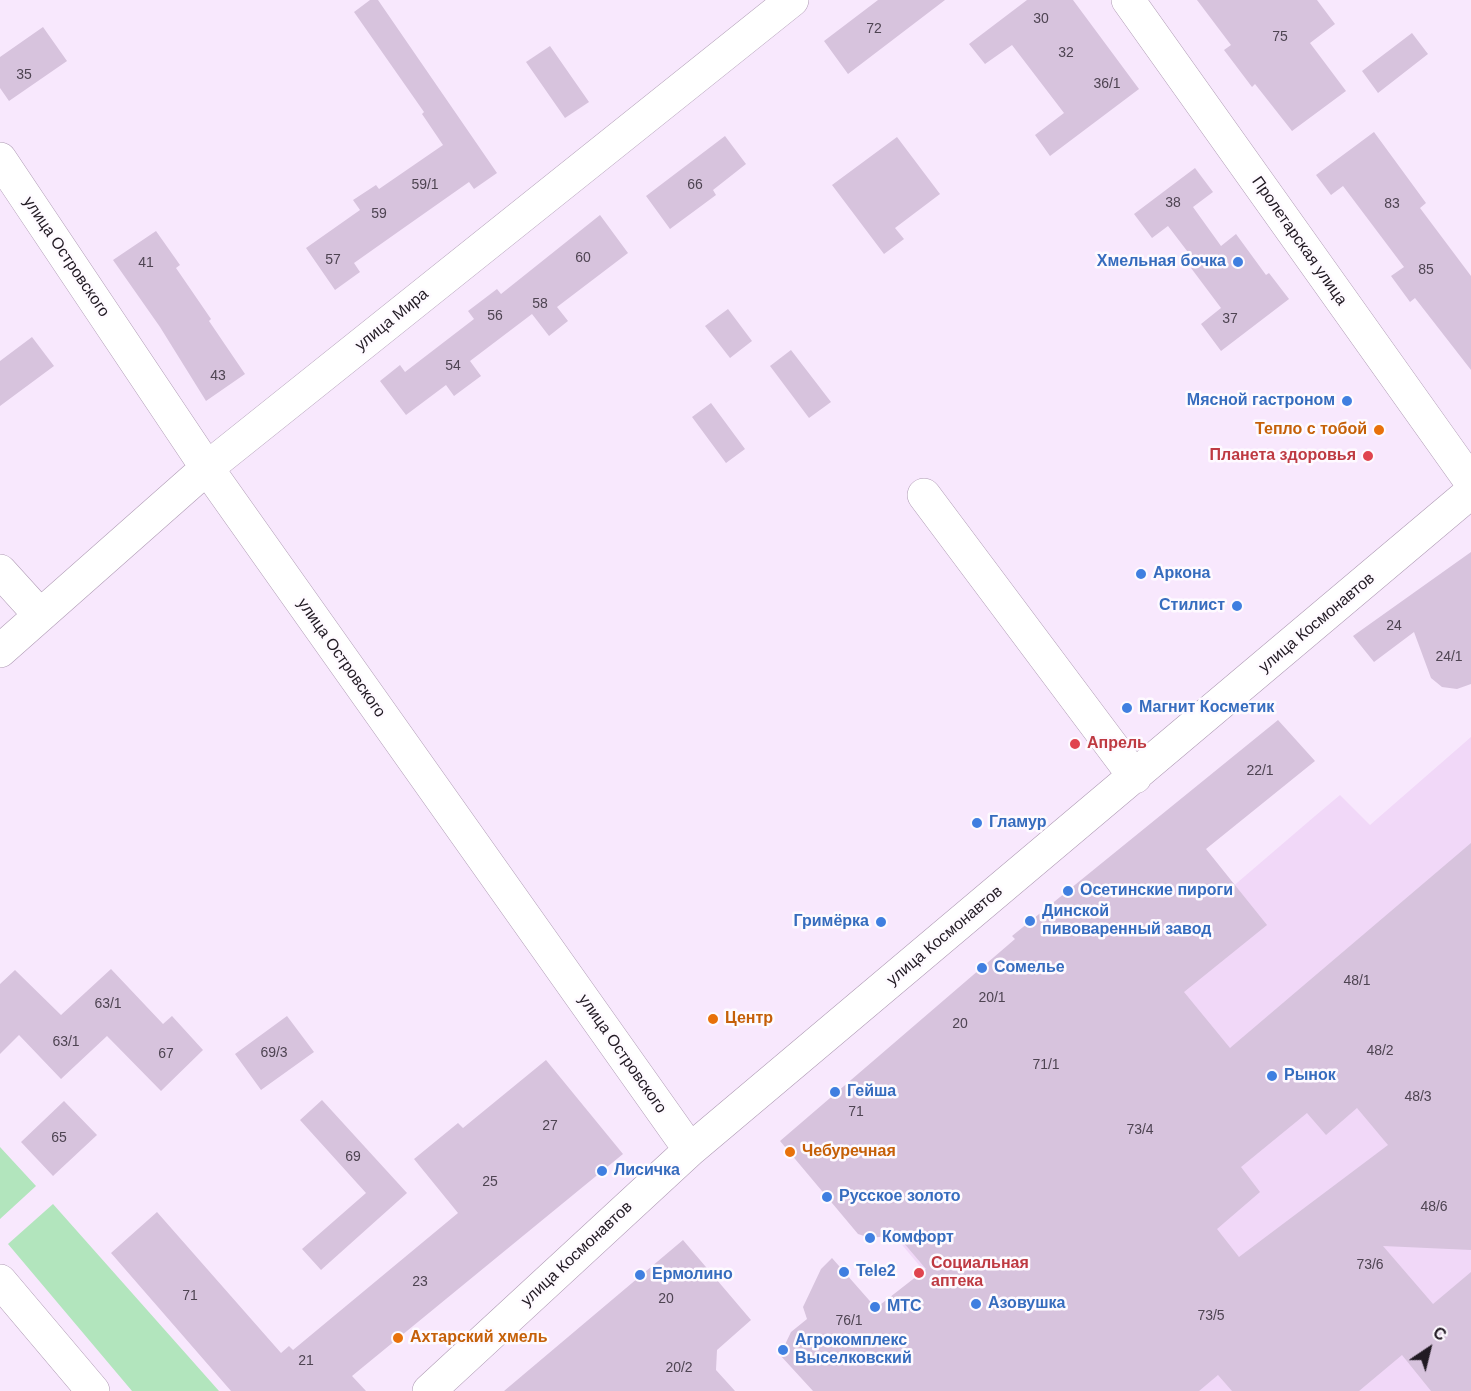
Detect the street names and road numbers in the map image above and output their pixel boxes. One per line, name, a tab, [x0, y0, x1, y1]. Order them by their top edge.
street label: Пролетарская улица	[1247, 173, 1351, 309]
street label: улица Островского	[19, 193, 113, 321]
street label: улица Мира	[352, 285, 432, 355]
street label: улица Космонавтов	[1255, 569, 1379, 677]
street label: улица Островского	[293, 595, 389, 721]
street label: улица Космонавтов	[883, 882, 1007, 990]
street label: улица Островского	[574, 991, 670, 1117]
street label: улица Космонавтов	[517, 1198, 637, 1310]

